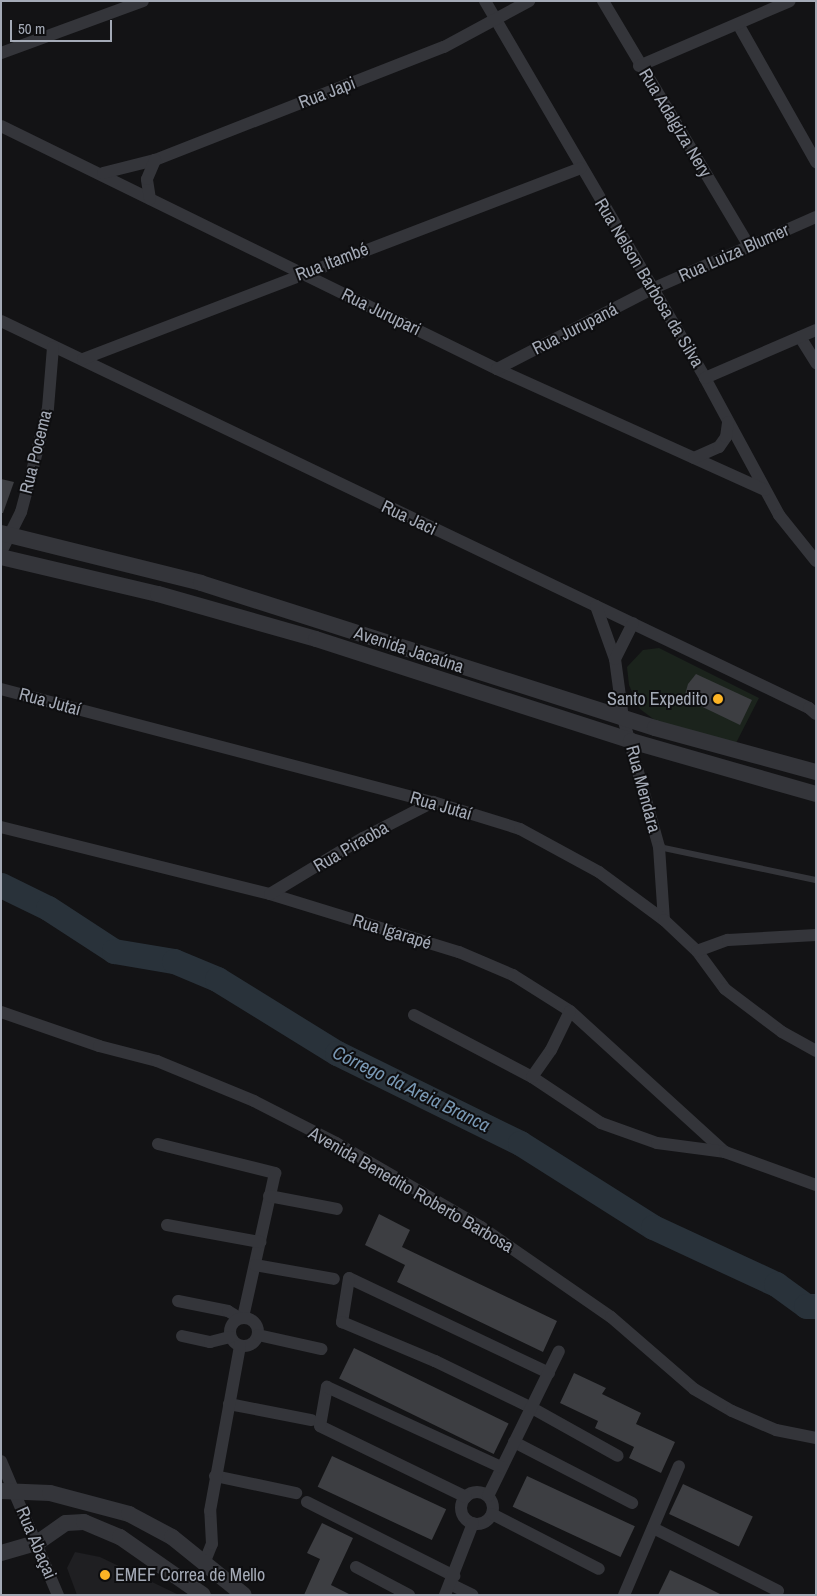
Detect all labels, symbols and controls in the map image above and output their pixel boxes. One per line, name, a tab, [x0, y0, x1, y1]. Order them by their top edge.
scale bar	[12, 10, 115, 42]
text: 50 m	[18, 18, 45, 39]
street label: Rua Adalgiza Nery	[634, 64, 716, 182]
street label: Rua Japi	[296, 72, 358, 114]
street label: Rua Nelson Barbosa da Silva	[590, 194, 708, 372]
street label: Rua Luiza Blumer	[676, 219, 792, 287]
street label: Rua Itambé	[293, 238, 371, 286]
street label: Rua Jurupari	[338, 284, 424, 340]
street label: Rua Jurupaná	[529, 298, 621, 360]
street label: Rua Pocema	[15, 408, 57, 496]
street label: Rua Jaci	[378, 496, 440, 540]
street label: Avenida Jacaúna	[352, 622, 466, 678]
street label: Rua Jutaí	[17, 683, 83, 721]
place label: Santo Expedito	[607, 688, 708, 710]
marker: Santo Expedito	[712, 693, 724, 705]
street label: Rua Mendara	[621, 743, 665, 835]
street label: Rua Jutaí	[408, 787, 474, 825]
street label: Rua Piraoba	[310, 817, 392, 877]
street label: Rua Igarapé	[350, 910, 434, 954]
water label: Córrego da Areia Branca	[328, 1041, 494, 1137]
street label: Avenida Benedito Roberto Barbosa	[305, 1122, 517, 1258]
street label: Rua Abaçai	[11, 1503, 61, 1583]
place label: EMEF Correa de Mello	[115, 1564, 265, 1586]
marker: EMEF Correa de Mello	[99, 1569, 111, 1581]

